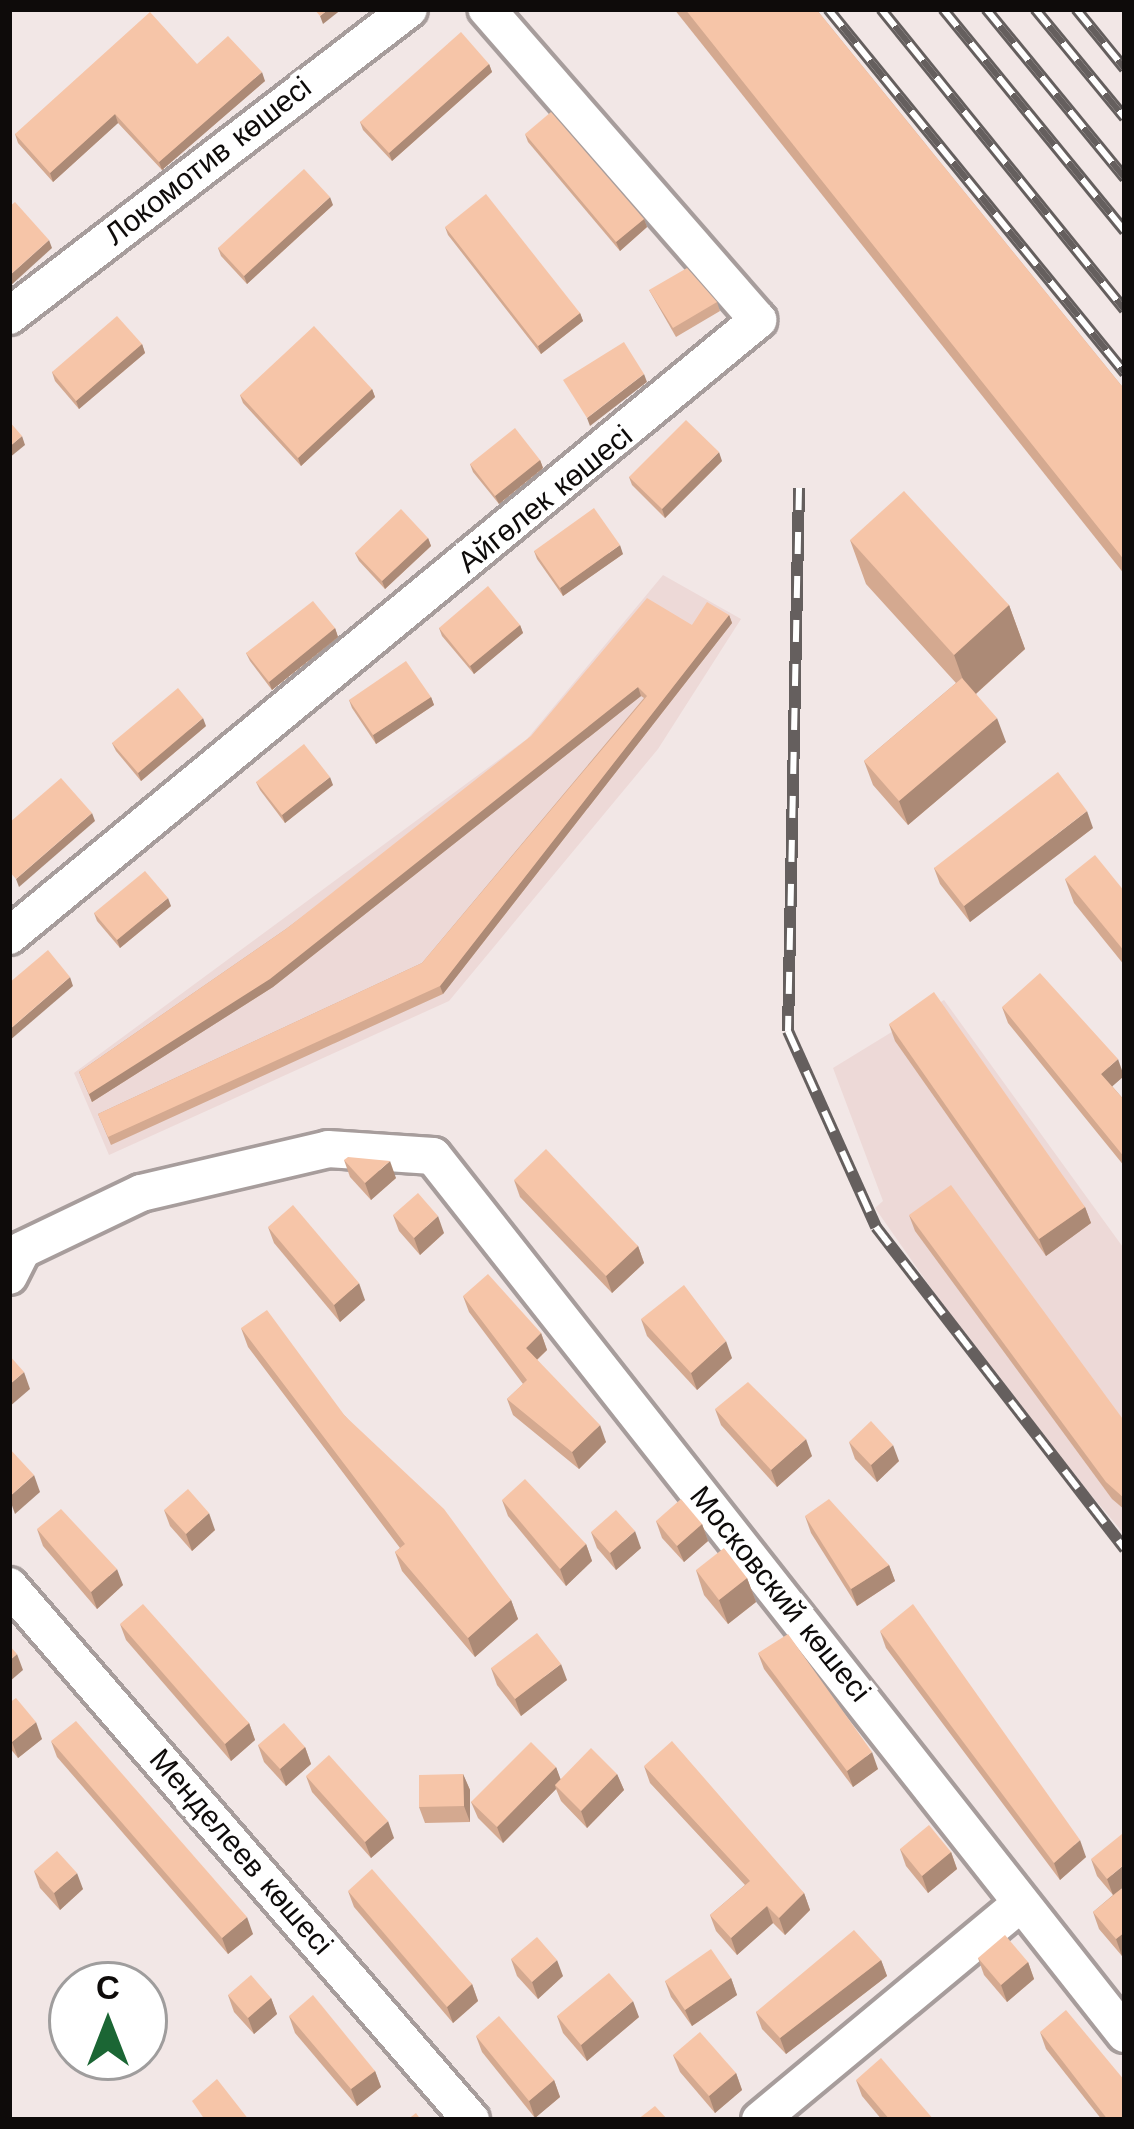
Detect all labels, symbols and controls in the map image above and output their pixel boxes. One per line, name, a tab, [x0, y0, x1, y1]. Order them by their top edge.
street label: Локомотив көшесі	[98, 69, 318, 253]
street label: Айгөлек көшесі	[450, 418, 640, 580]
street label: Московский көшесі	[682, 1479, 878, 1709]
street label: Менделеев көшесі	[142, 1742, 340, 1962]
north arrow	[48, 1961, 168, 2081]
text: С	[96, 1968, 120, 2007]

